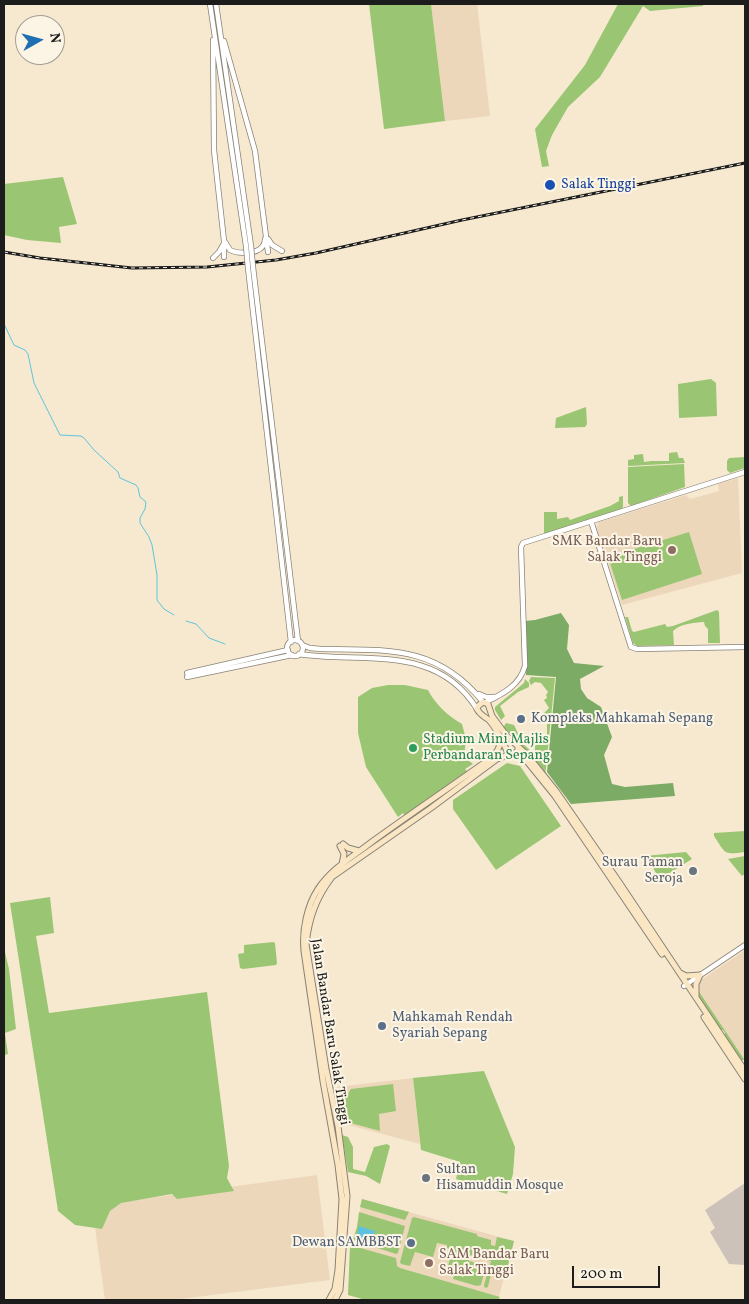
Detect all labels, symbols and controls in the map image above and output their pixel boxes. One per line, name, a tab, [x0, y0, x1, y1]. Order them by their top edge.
north arrow	[15, 15, 65, 65]
text: N	[44, 32, 64, 44]
place label: Salak Tinggi	[561, 177, 636, 193]
marker: Salak Tinggi	[543, 178, 557, 192]
place label: SMK Bandar Baru Salak Tinggi	[552, 534, 662, 566]
marker: SMK Bandar Baru Salak Tinggi	[666, 544, 678, 556]
place label: Kompleks Mahkamah Sepang	[531, 711, 713, 727]
marker: Kompleks Mahkamah Sepang	[515, 713, 527, 725]
place label: Stadium Mini Majlis Perbandaran Sepang	[423, 732, 550, 764]
marker: Stadium Mini Majlis Perbandaran Sepang	[407, 742, 419, 754]
place label: Surau Taman Seroja	[602, 855, 683, 888]
marker: Surau Taman Seroja	[687, 865, 699, 877]
street label: Jalan Bandar Baru Salak Tinggi	[306, 938, 352, 1126]
place label: Mahkamah Rendah Syariah Sepang	[392, 1010, 513, 1042]
marker: Mahkamah Rendah Syariah Sepang	[376, 1020, 388, 1032]
place label: Sultan Hisamuddin Mosque	[436, 1162, 564, 1194]
marker: Sultan Hisamuddin Mosque	[420, 1172, 432, 1184]
place label: Dewan SAMBBST	[292, 1235, 401, 1251]
marker: Dewan SAMBBST	[405, 1237, 417, 1249]
place label: SAM Bandar Baru Salak Tinggi	[439, 1247, 549, 1280]
scale bar	[574, 1256, 662, 1288]
marker: SAM Bandar Baru Salak Tinggi	[423, 1257, 435, 1269]
text: 200 m	[580, 1264, 623, 1285]

